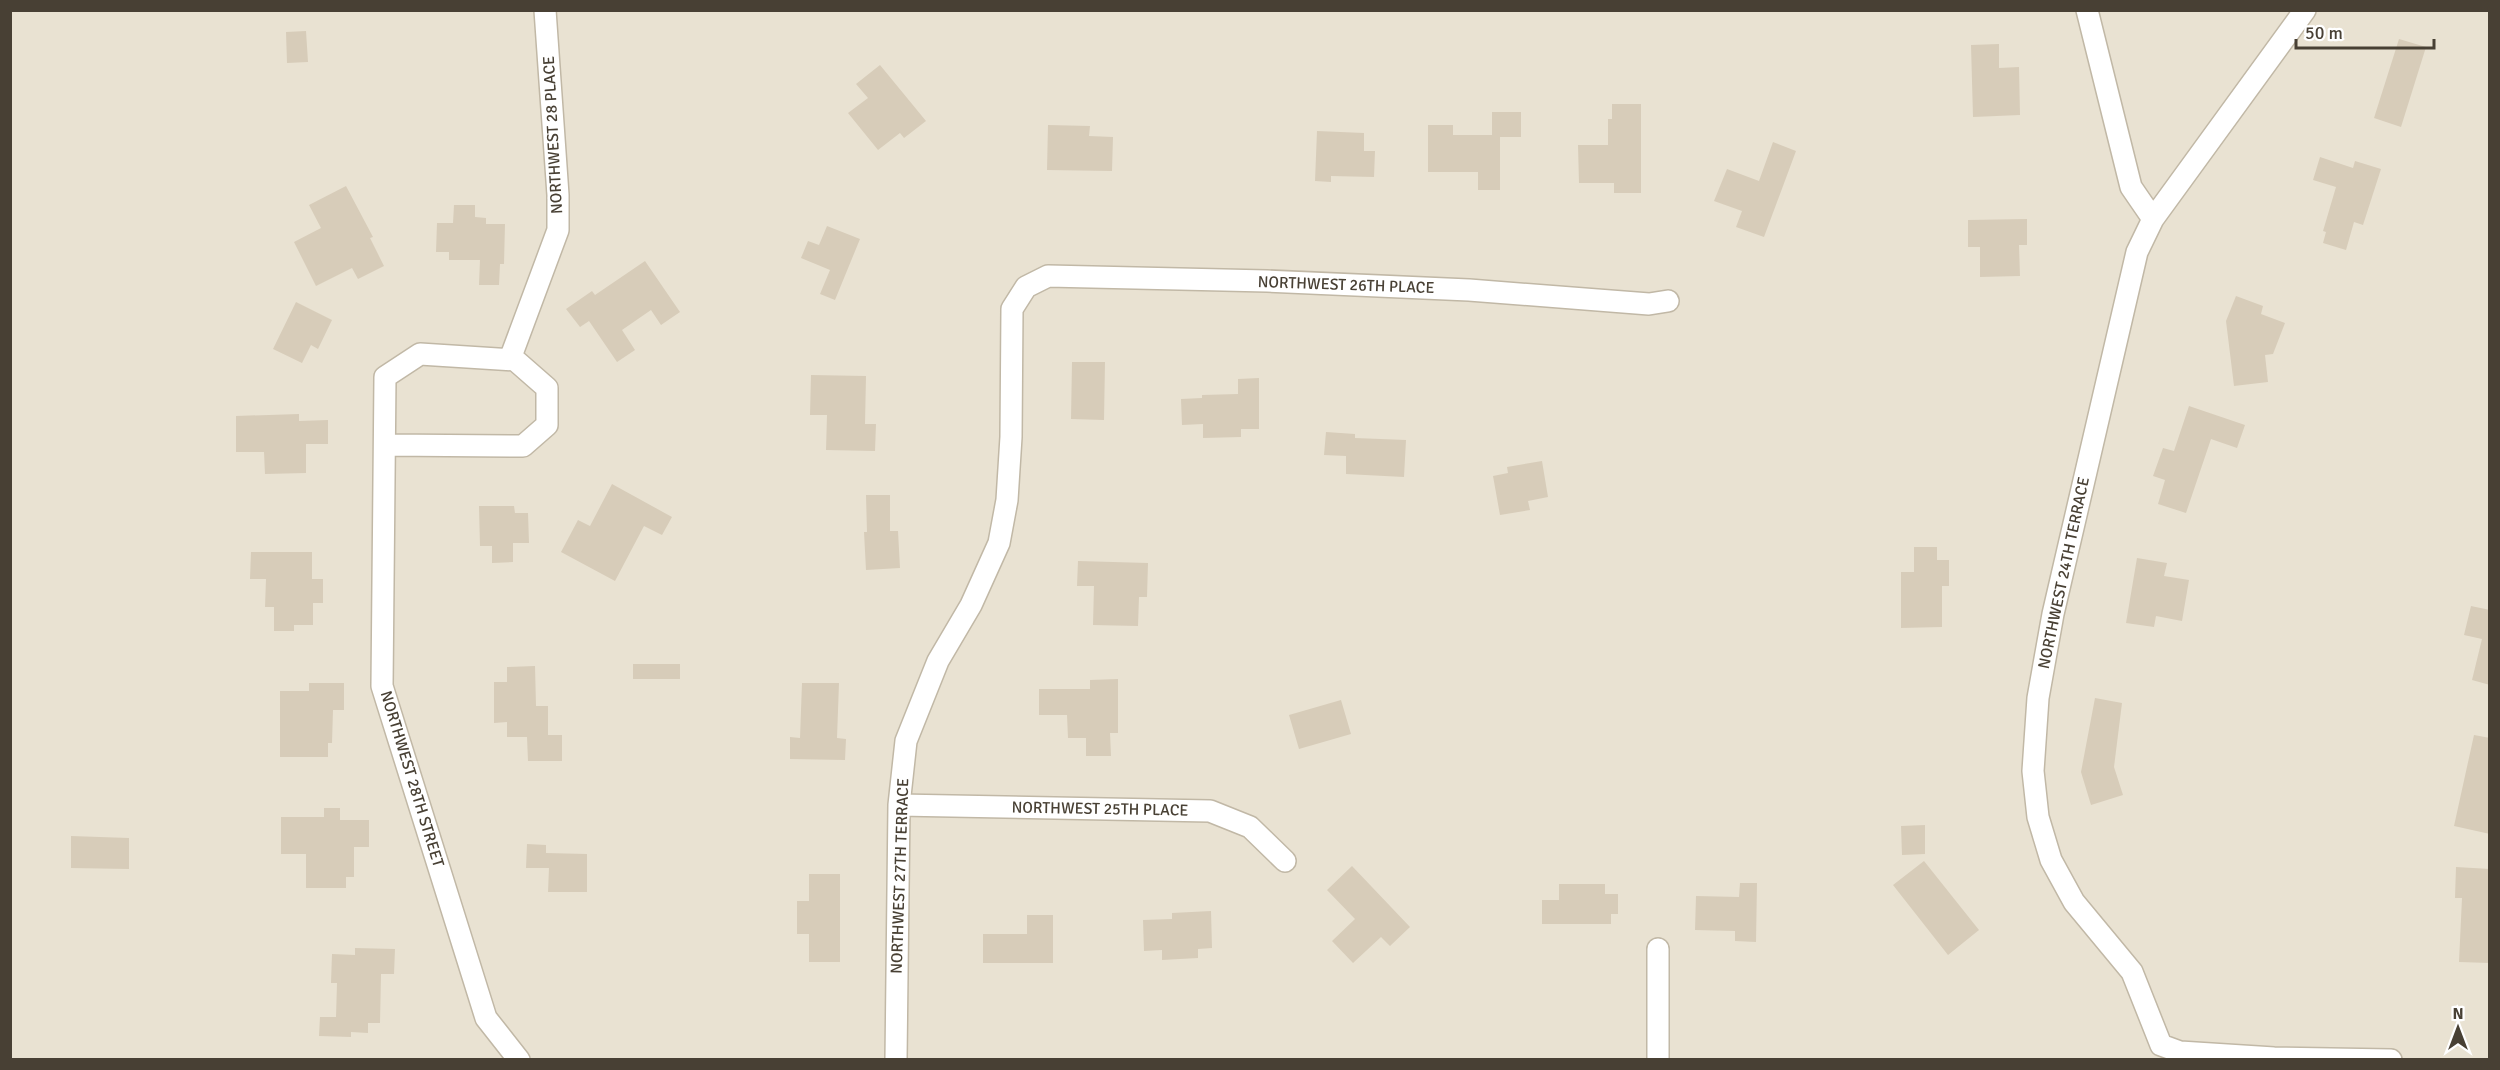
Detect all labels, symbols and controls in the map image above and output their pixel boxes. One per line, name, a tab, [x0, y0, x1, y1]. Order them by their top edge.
scale bar	[2296, 12, 2434, 50]
text: 50 m	[2305, 22, 2343, 44]
street label: NORTHWEST 28 PLACE	[539, 55, 567, 215]
street label: NORTHWEST 26TH PLACE	[1257, 272, 1435, 298]
street label: NORTHWEST 24TH TERRACE	[2034, 475, 2094, 671]
street label: NORTHWEST 28TH STREET	[376, 688, 448, 870]
street label: NORTHWEST 27TH TERRACE	[887, 778, 913, 974]
street label: NORTHWEST 25TH PLACE	[1011, 797, 1189, 821]
north arrow	[2428, 998, 2488, 1058]
text: N	[2452, 1004, 2464, 1024]

